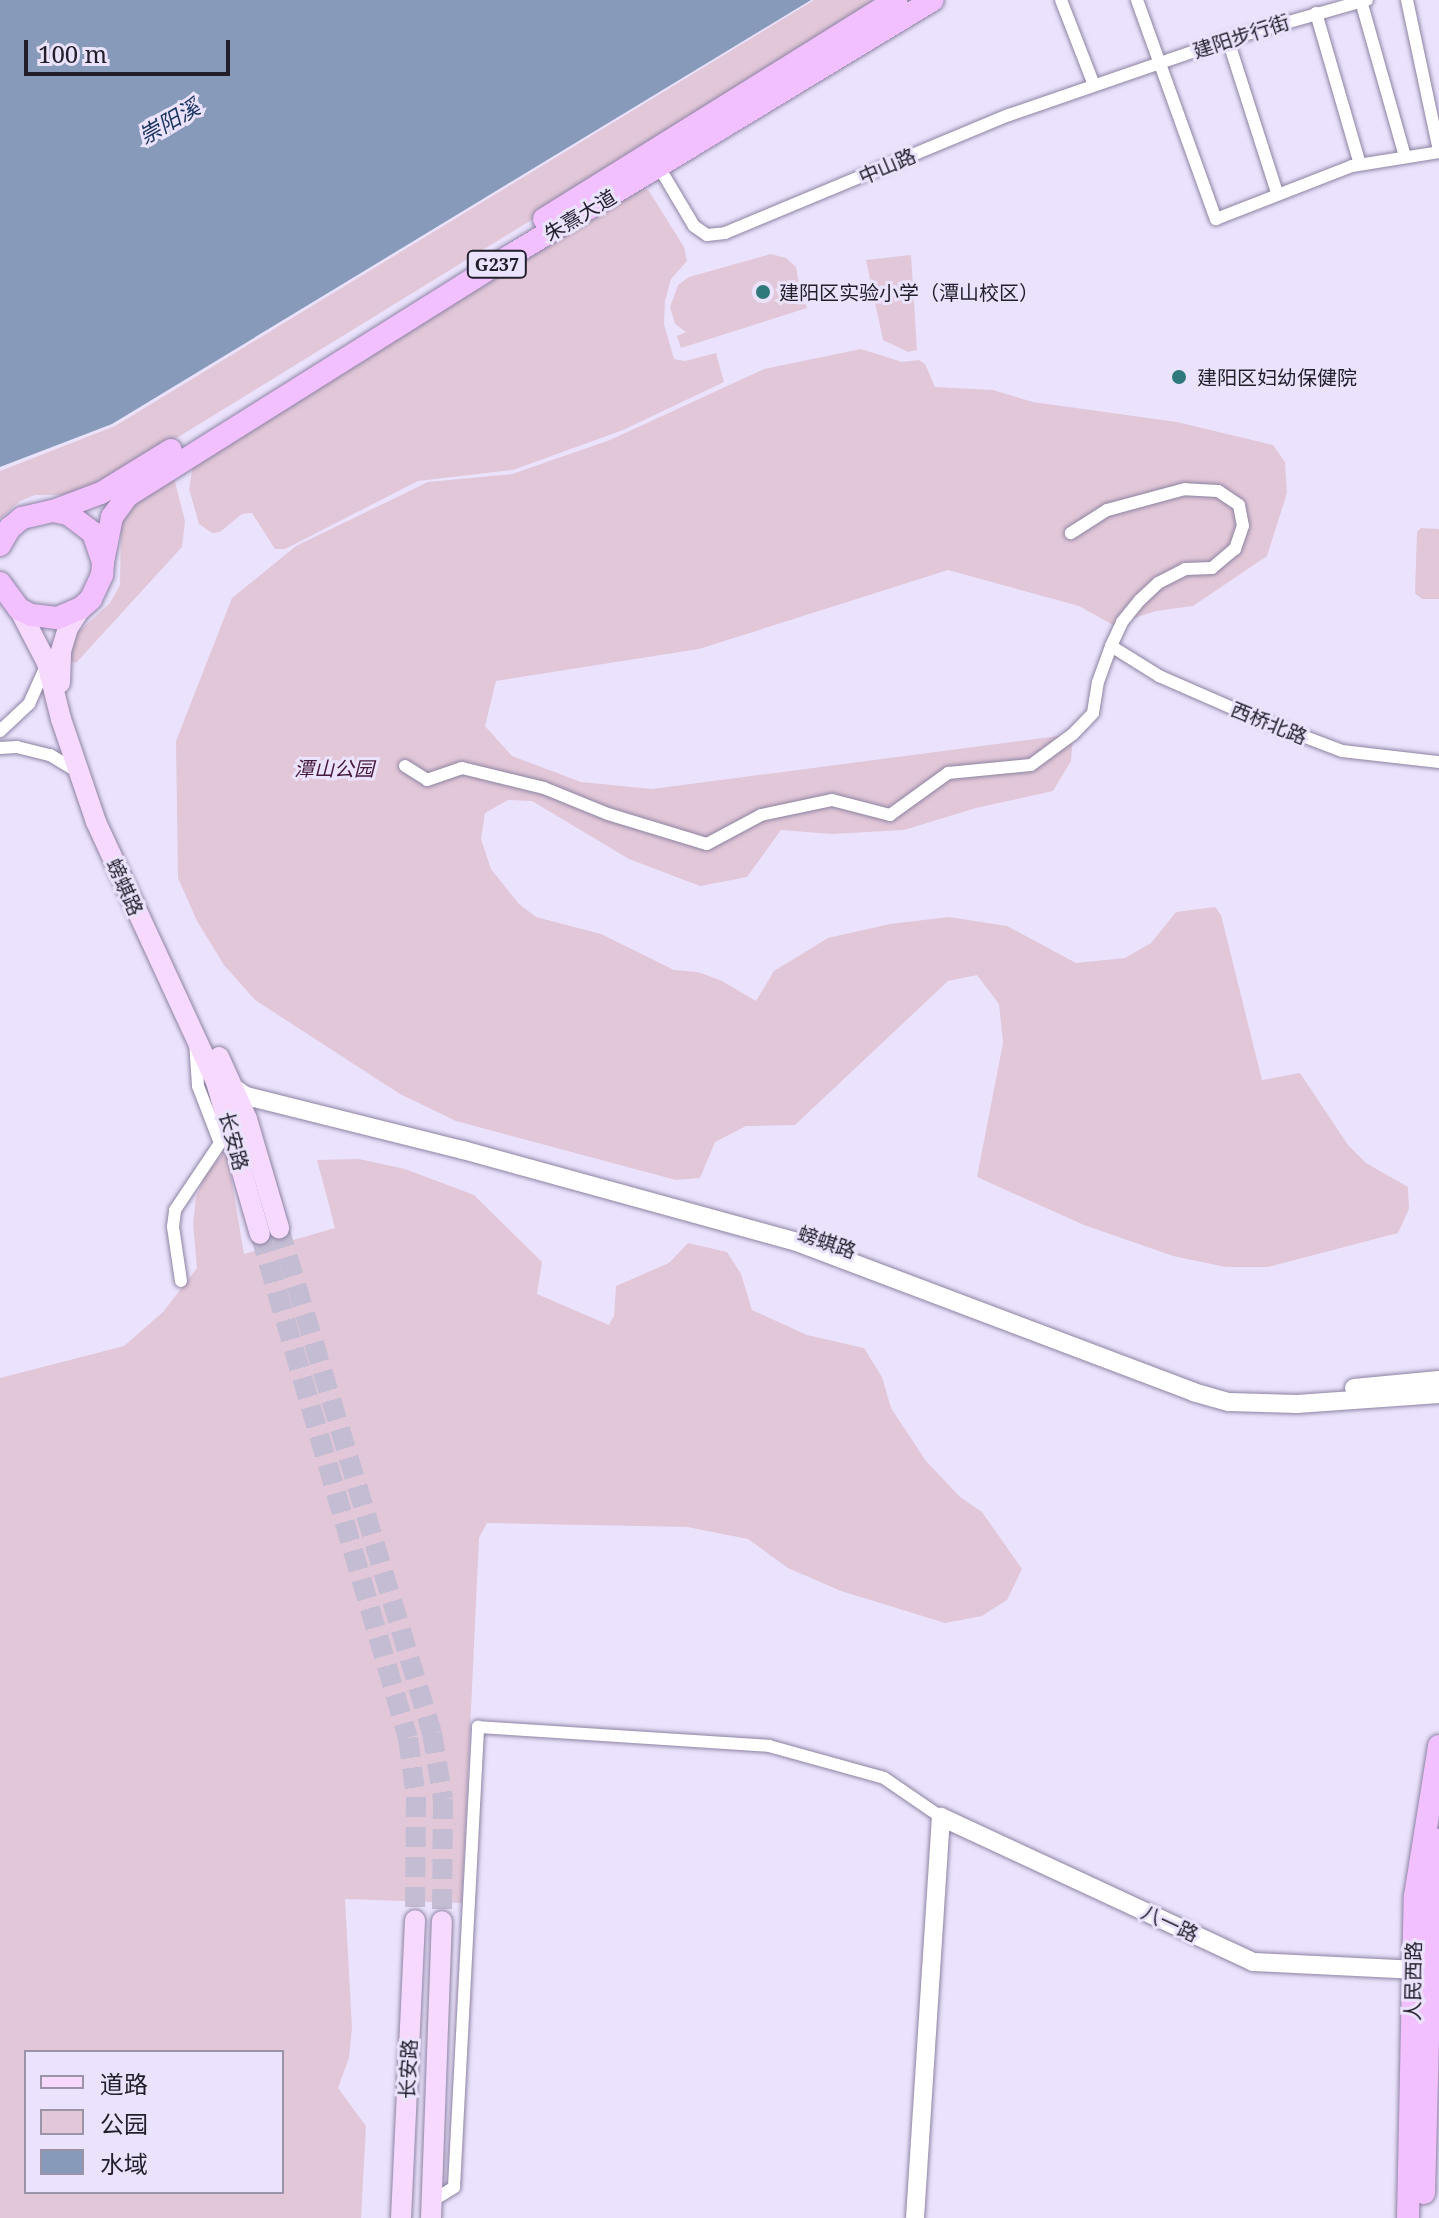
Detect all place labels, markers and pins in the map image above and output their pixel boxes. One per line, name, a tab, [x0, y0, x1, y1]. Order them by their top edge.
place label: 建阳区实验小学（潭山校区）	[779, 280, 1039, 304]
marker: 建阳区实验小学（潭山校区）	[754, 283, 772, 301]
place label: 建阳区妇幼保健院	[1197, 365, 1357, 389]
marker: 建阳区妇幼保健院	[1168, 366, 1190, 388]

